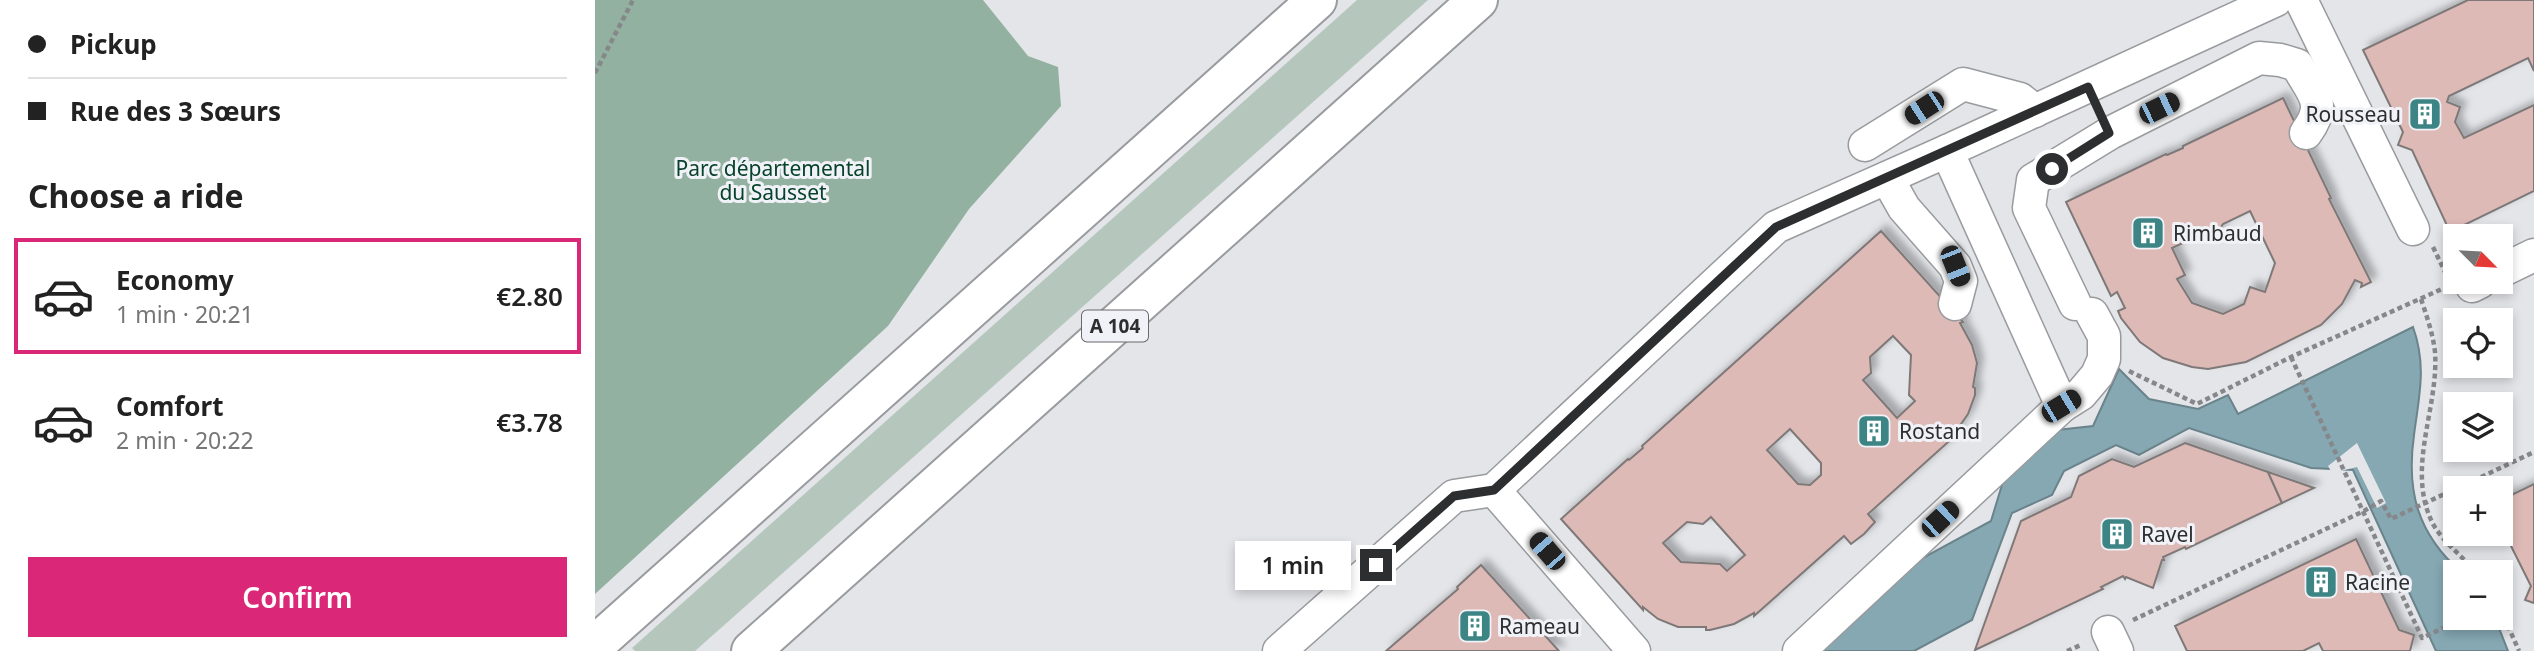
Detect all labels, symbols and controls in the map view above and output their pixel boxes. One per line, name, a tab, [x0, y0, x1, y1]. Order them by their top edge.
text: Pickup	[70, 26, 157, 62]
car	[1901, 88, 1948, 128]
car	[2136, 89, 2183, 127]
text: Rue des 3 Sœurs	[70, 93, 281, 129]
building icon: Rousseau	[2406, 95, 2444, 133]
place label: Rousseau	[2306, 100, 2401, 128]
route start	[2036, 153, 2068, 185]
park label: Parc départemental du Sausset	[675, 154, 871, 206]
text: Choose a ride	[28, 174, 244, 217]
building icon: Rimbaud	[2129, 214, 2167, 252]
place label: Rimbaud	[2173, 219, 2262, 247]
north arrow	[2443, 224, 2513, 294]
map controls	[2443, 224, 2513, 630]
car	[1938, 243, 1973, 289]
text: Economy	[116, 262, 234, 298]
icon: car	[32, 265, 95, 328]
text: €2.80	[496, 278, 563, 314]
text: 1 min · 20:21	[116, 298, 254, 330]
button: locate	[2443, 308, 2513, 378]
road number: A 104	[1082, 310, 1148, 342]
car	[2038, 386, 2085, 426]
text: Comfort	[116, 388, 224, 424]
icon: car	[32, 391, 95, 454]
button: layers	[2443, 392, 2513, 462]
text: €3.78	[496, 404, 563, 440]
building icon: Rostand	[1855, 412, 1893, 450]
place label: Rostand	[1899, 417, 1980, 445]
text: 2 min · 20:22	[116, 424, 254, 456]
button: +	[2443, 476, 2513, 546]
car	[1918, 497, 1963, 541]
building icon: Ravel	[2098, 515, 2136, 553]
place label: Ravel	[2141, 520, 2194, 548]
car	[1526, 528, 1569, 574]
callout: 1 min	[1236, 540, 1351, 590]
text: 1 min	[1262, 549, 1324, 581]
route end	[1360, 549, 1392, 581]
button: Confirm	[28, 557, 567, 637]
button: −	[2443, 560, 2513, 630]
building icon: Racine	[2302, 563, 2340, 601]
place label: Racine	[2345, 568, 2410, 596]
building icon: Rameau	[1456, 607, 1494, 645]
place label: Rameau	[1499, 612, 1580, 640]

